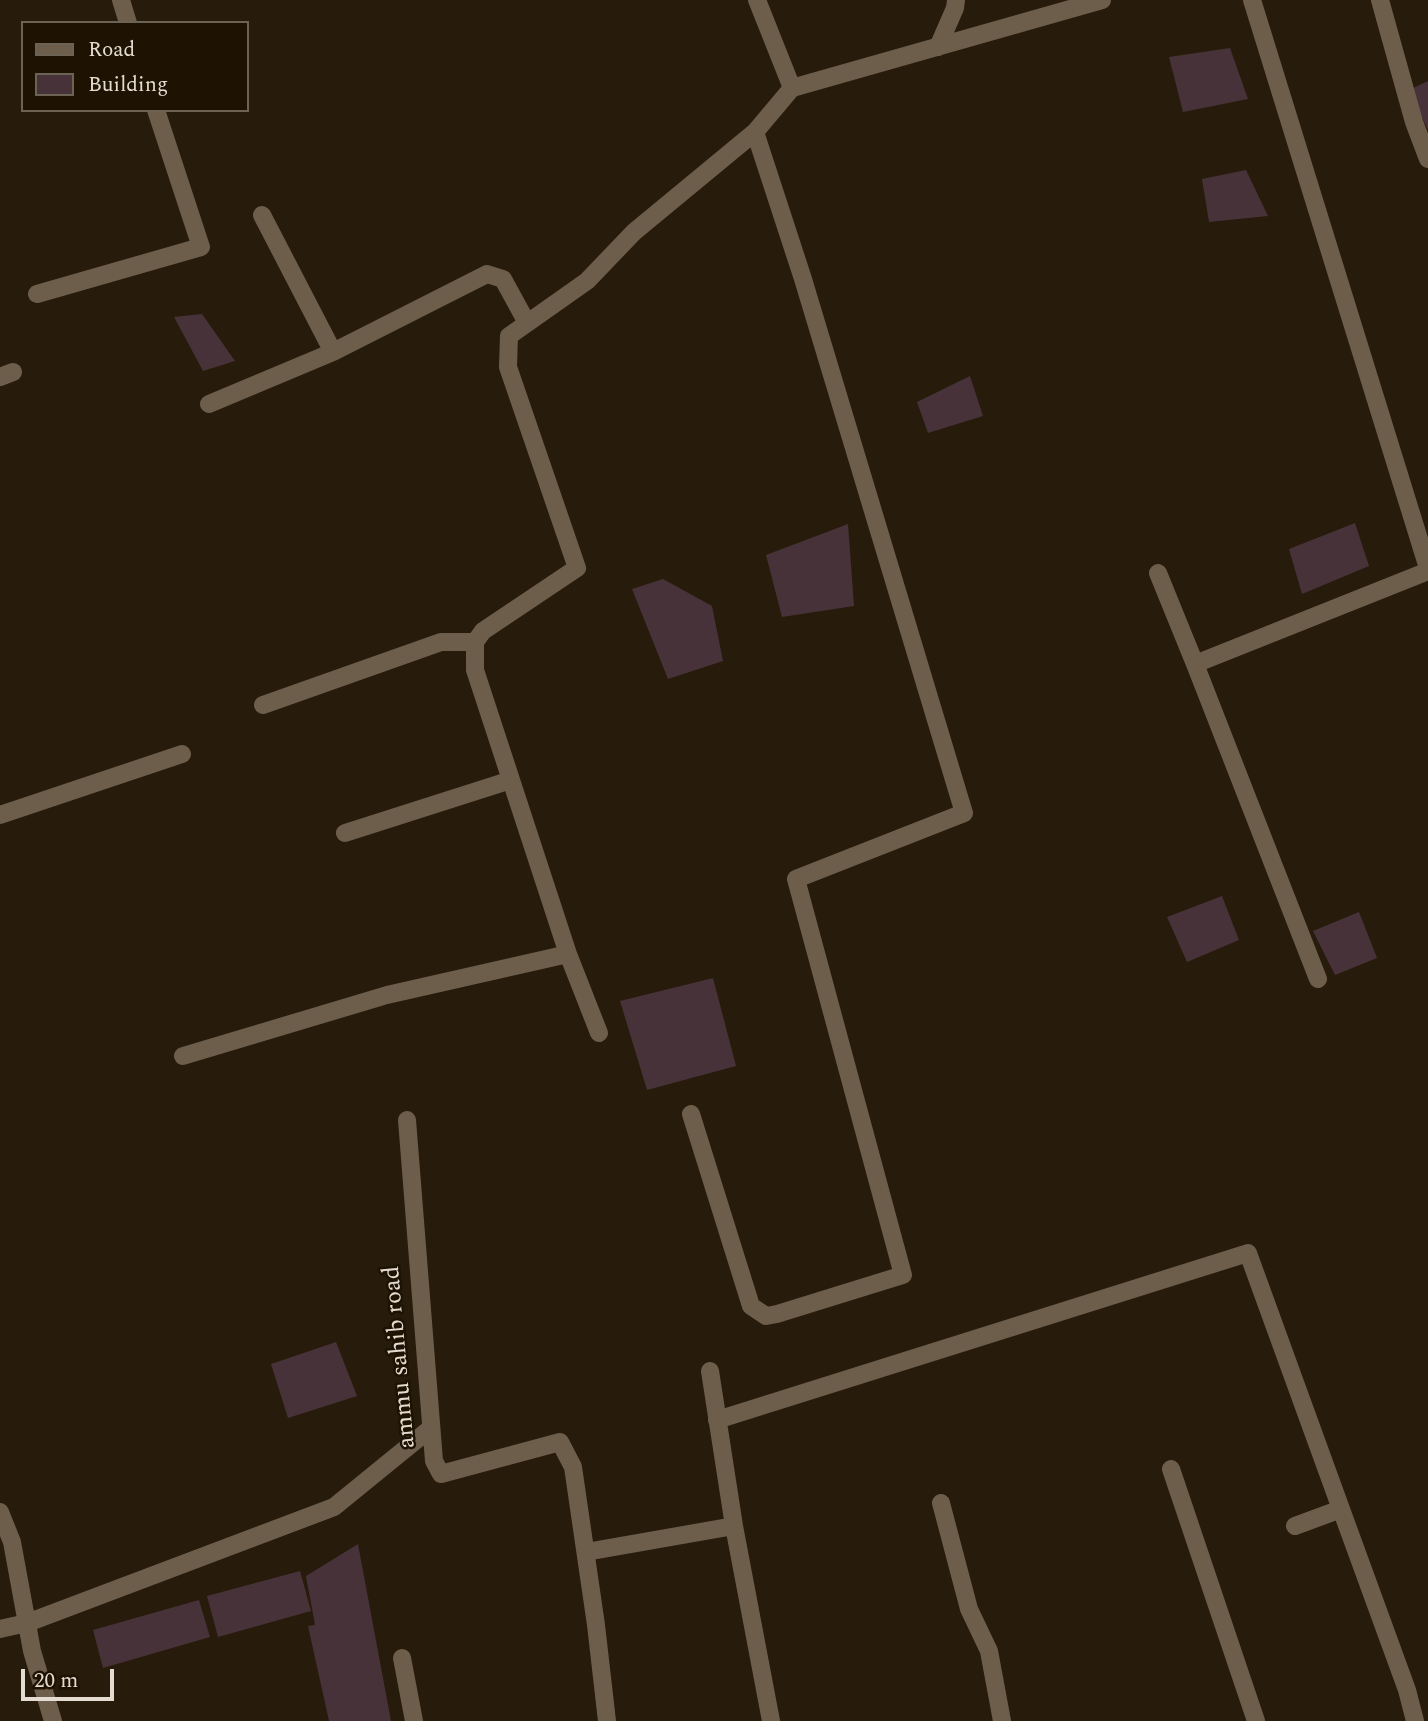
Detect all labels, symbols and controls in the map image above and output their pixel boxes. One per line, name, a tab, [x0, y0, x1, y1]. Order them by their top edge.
legend	[21, 21, 248, 112]
text: Road	[88, 34, 135, 66]
text: Building	[88, 69, 168, 101]
street label: ammu sahib road	[379, 1265, 423, 1449]
scale bar	[24, 1654, 117, 1698]
text: 20 m	[34, 1665, 78, 1697]

